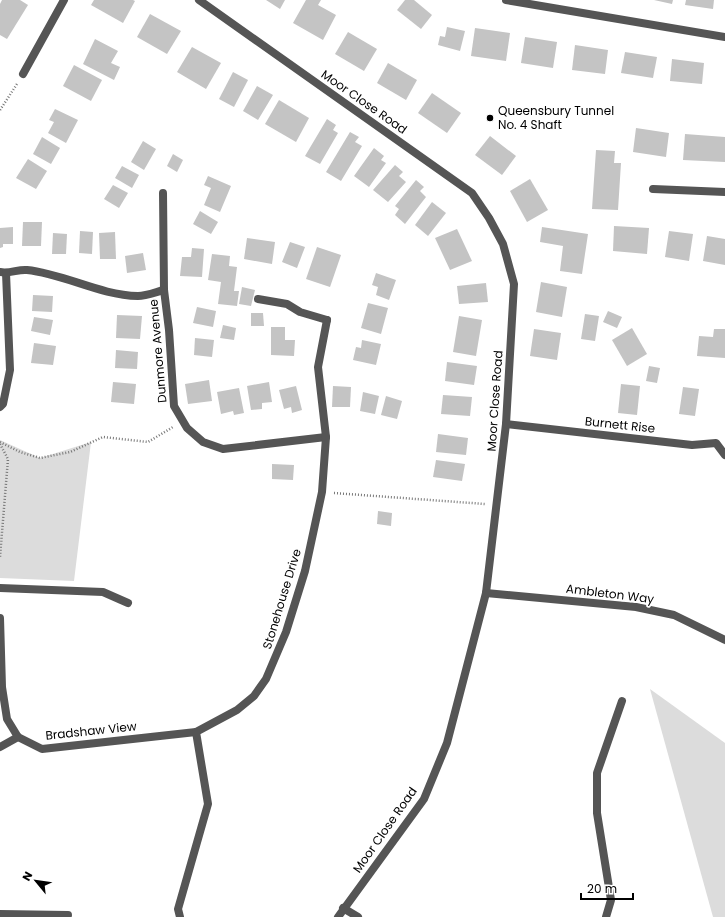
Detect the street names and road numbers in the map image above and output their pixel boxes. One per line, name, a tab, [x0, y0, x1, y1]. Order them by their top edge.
street label: Moor Close Road	[318, 66, 411, 138]
street label: Dunmore Avenue	[144, 298, 171, 404]
street label: Moor Close Road	[482, 350, 507, 452]
street label: Burnett Rise	[584, 412, 656, 437]
street label: Stonehouse Drive	[258, 547, 305, 651]
street label: Ambleton Way	[565, 580, 655, 607]
street label: Bradshaw View	[45, 717, 137, 744]
street label: Moor Close Road	[349, 783, 421, 876]

